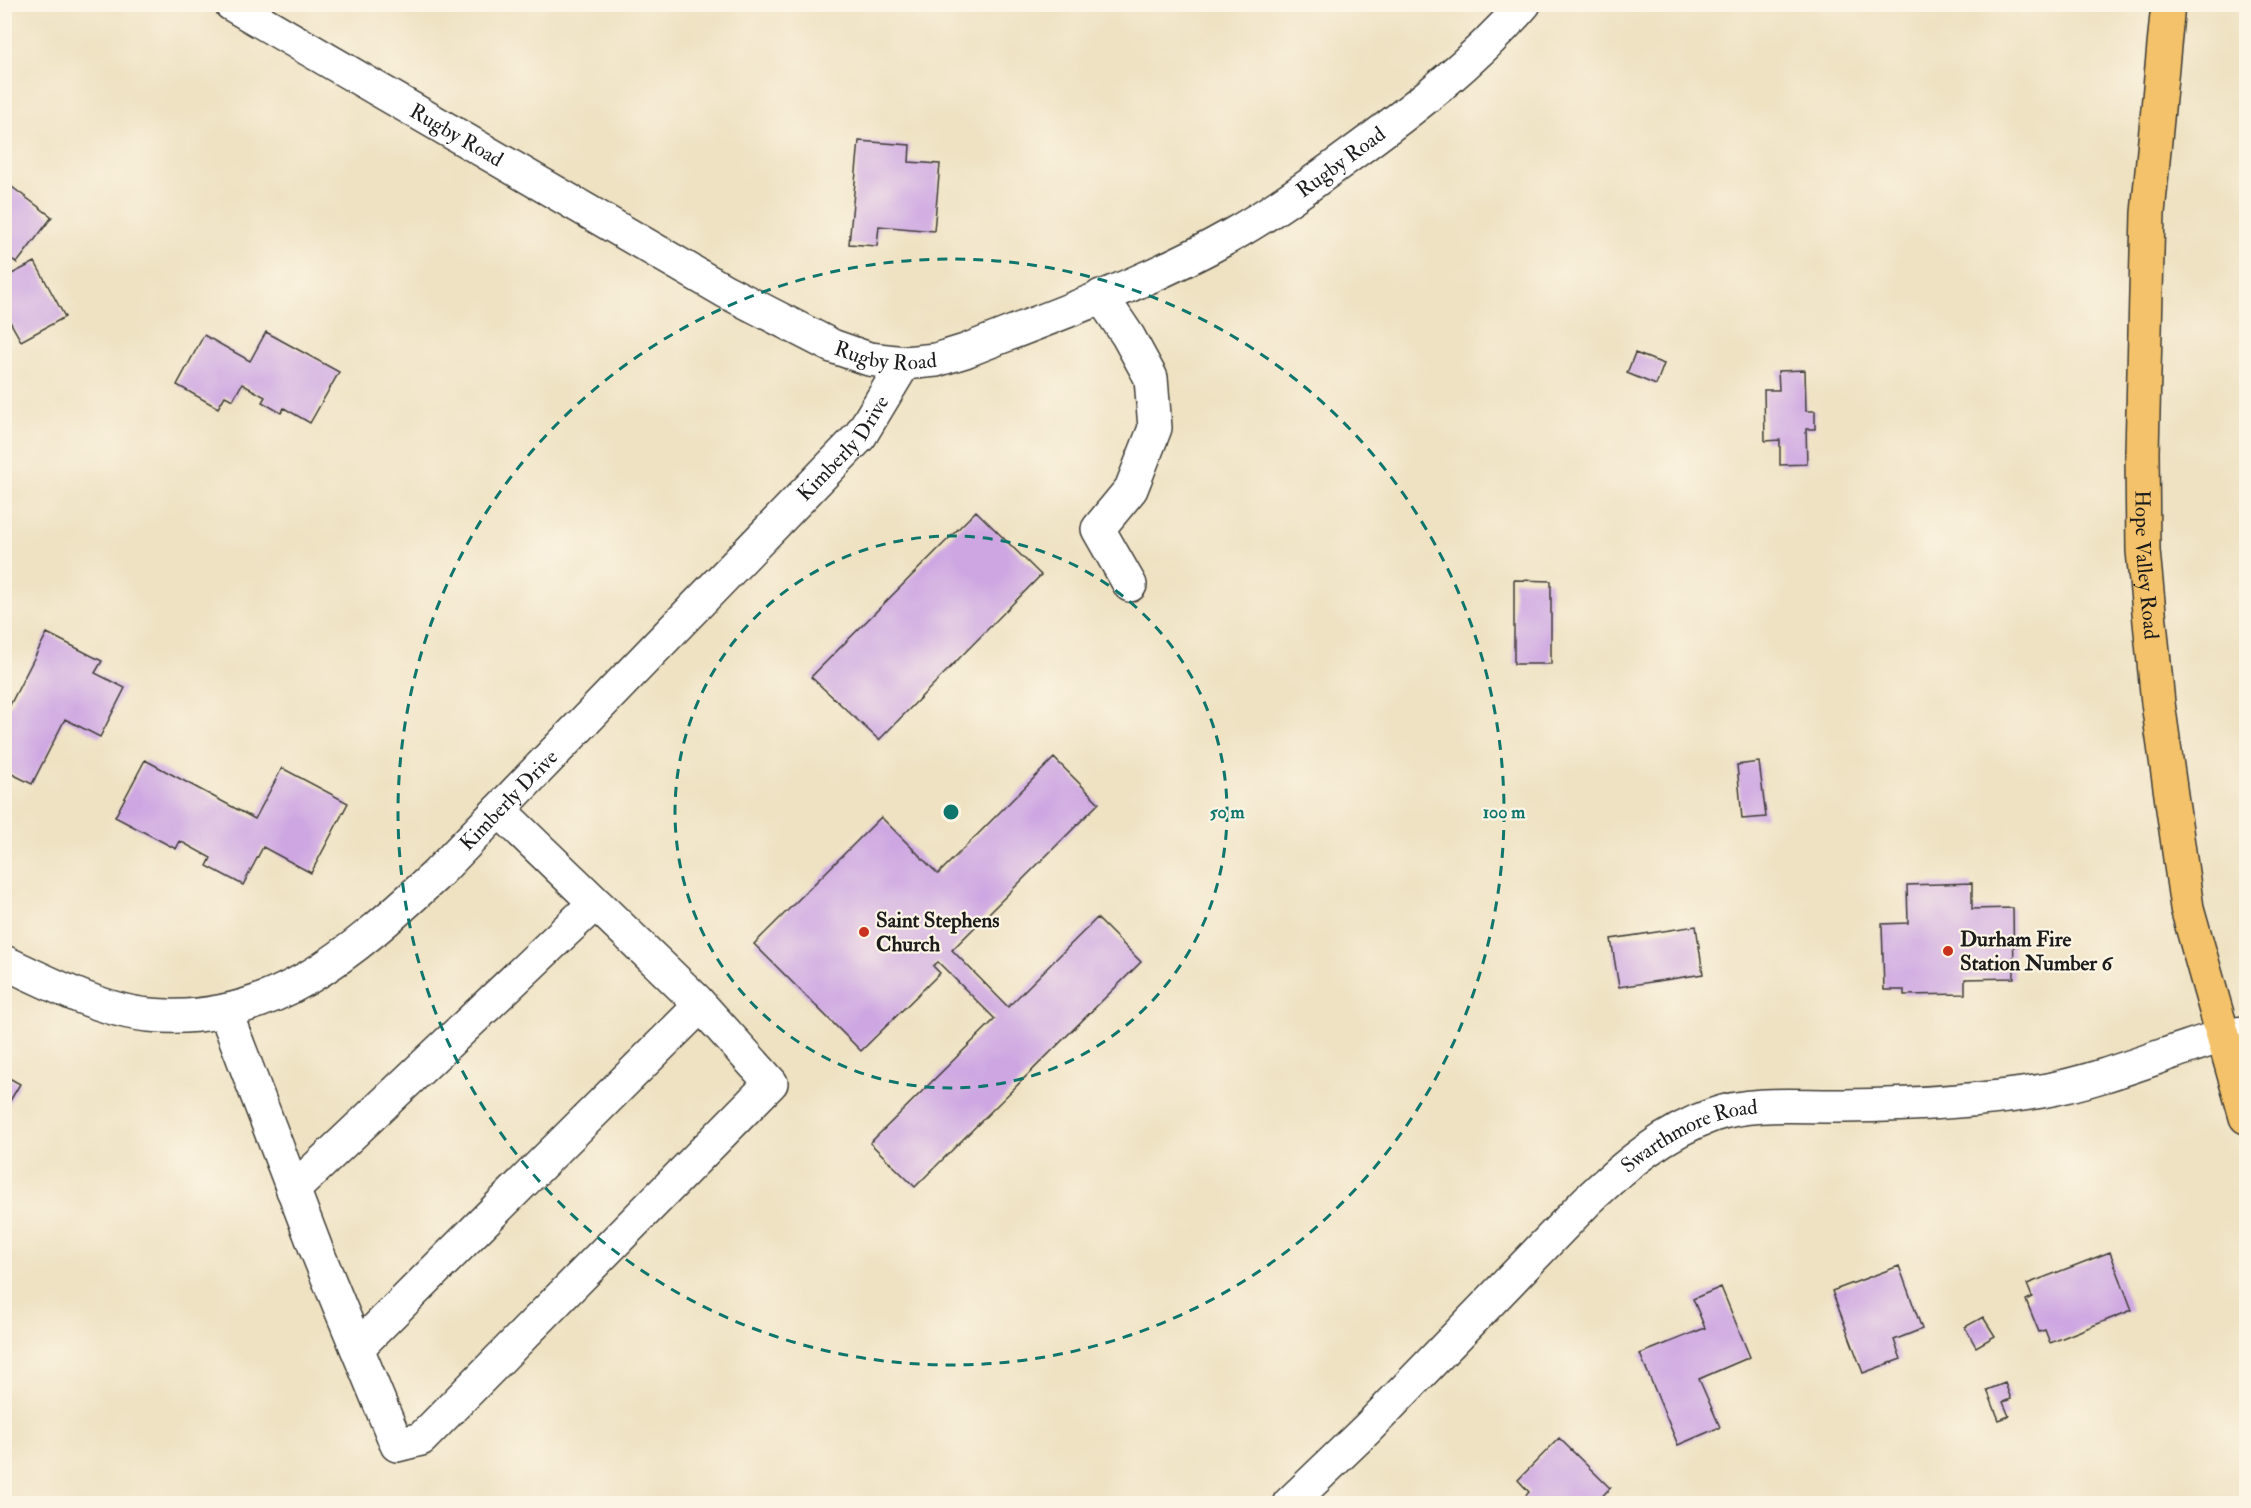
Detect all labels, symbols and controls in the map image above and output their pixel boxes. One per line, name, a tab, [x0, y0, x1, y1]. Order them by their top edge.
street label: Rugby Road	[405, 98, 509, 174]
street label: Rugby Road	[1291, 120, 1391, 204]
street label: Rugby Road	[831, 335, 939, 377]
street label: Kimberly Drive	[791, 390, 895, 507]
street label: Hope Valley Road	[2128, 490, 2165, 641]
street label: Kimberly Drive	[454, 744, 564, 857]
text: 50 m	[1210, 801, 1245, 824]
text: 100 m	[1483, 801, 1526, 824]
centre of rings	[941, 802, 961, 822]
place label: Saint Stephens Church	[876, 907, 999, 958]
marker: Saint Stephens Church	[857, 925, 871, 939]
place label: Durham Fire Station Number 6	[1960, 926, 2113, 977]
marker: Durham Fire Station Number 6	[1941, 944, 1955, 958]
street label: Swarthmore Road	[1615, 1093, 1759, 1179]

